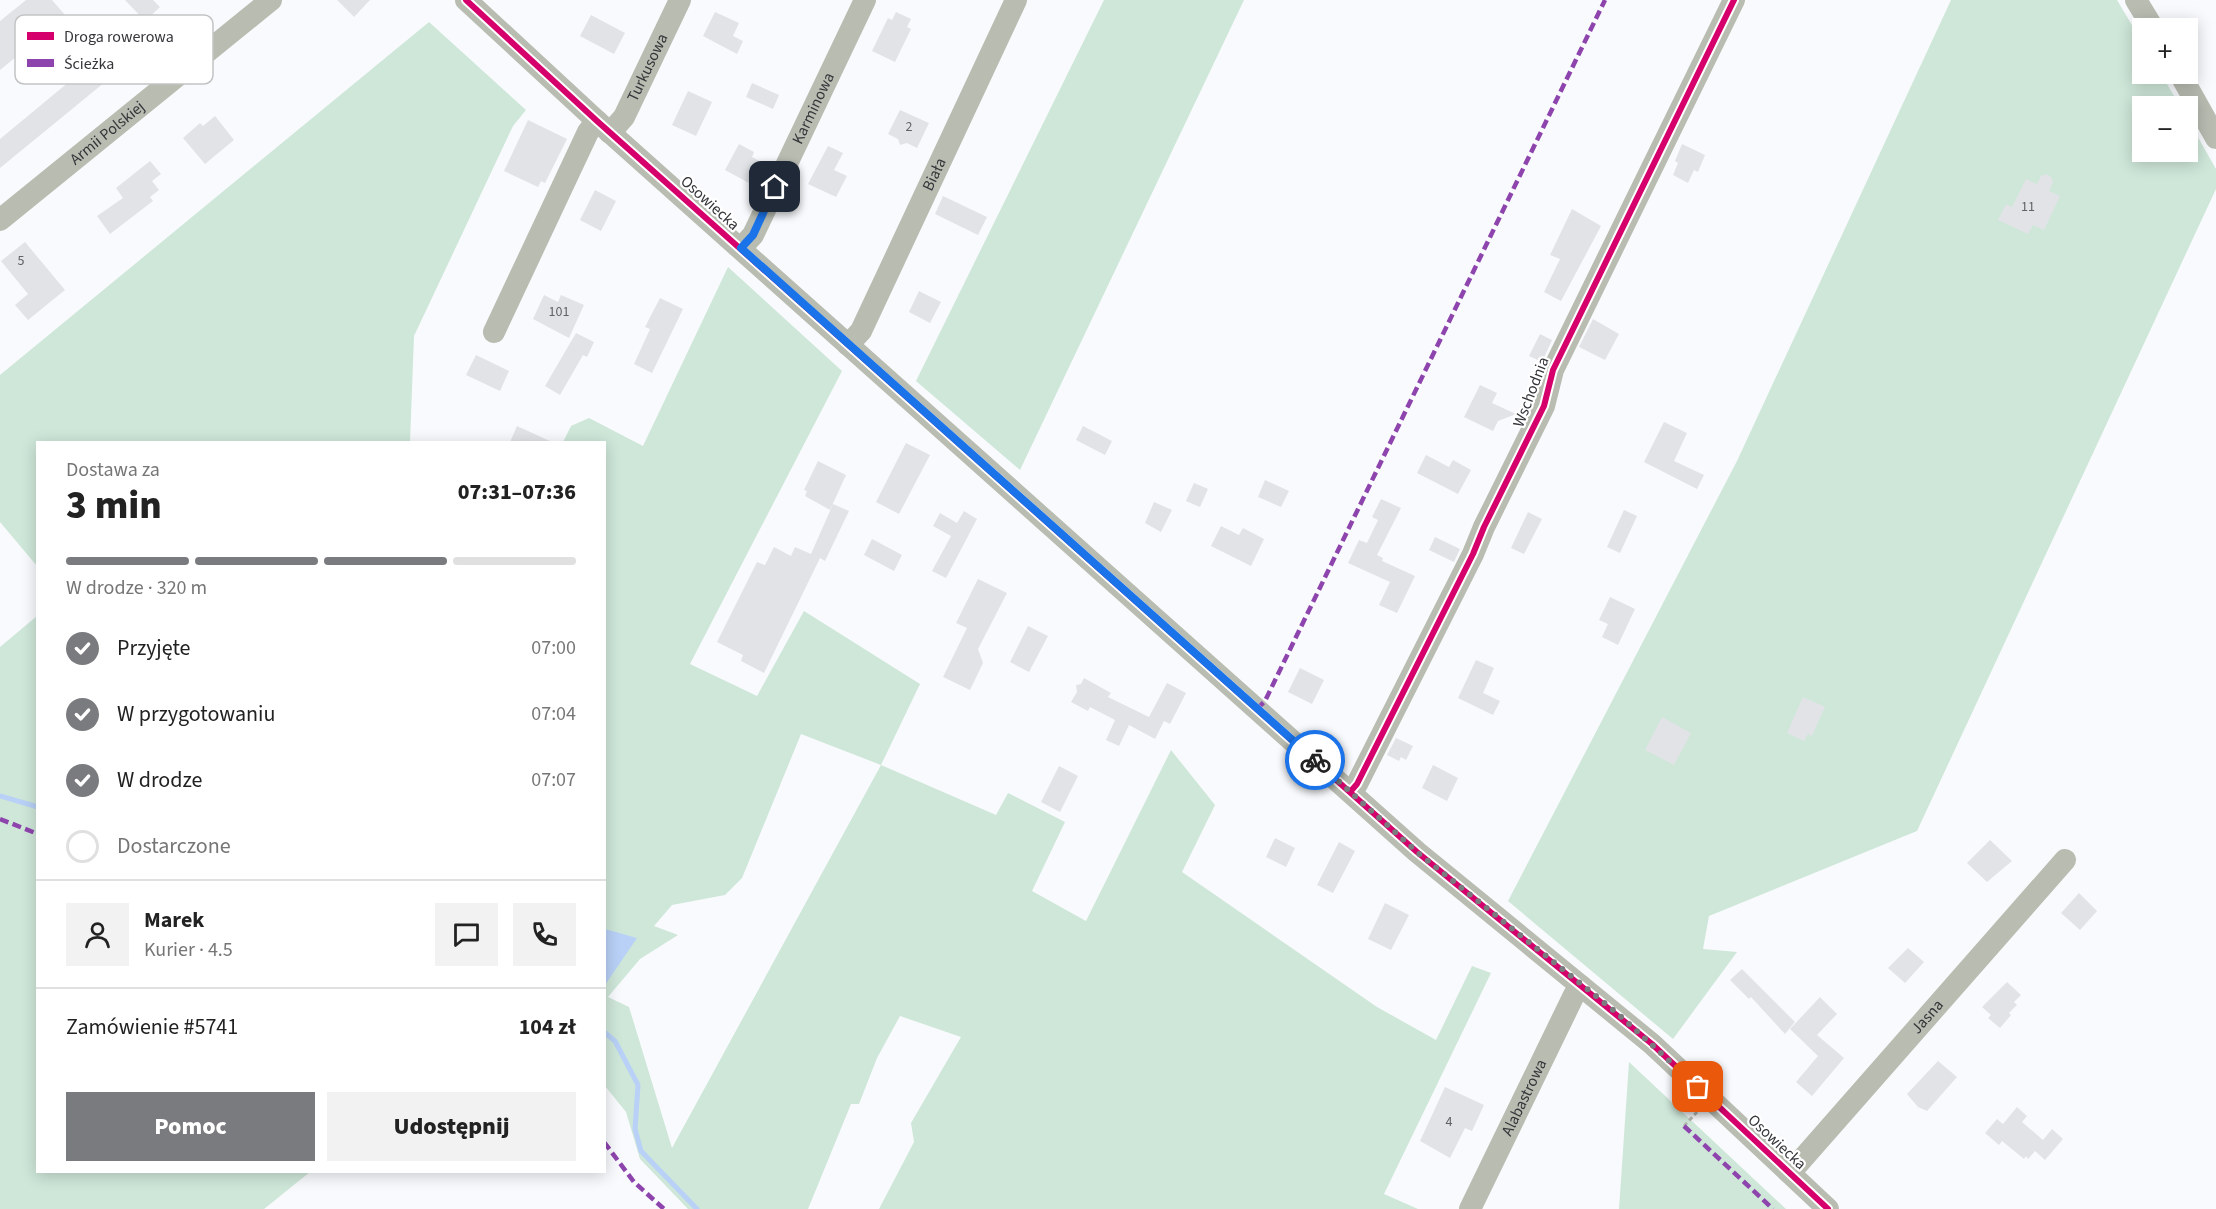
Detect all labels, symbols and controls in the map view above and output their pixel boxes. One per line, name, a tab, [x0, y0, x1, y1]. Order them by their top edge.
legend	[15, 15, 213, 84]
map controls	[2132, 18, 2198, 162]
button: +	[2132, 18, 2198, 84]
text: Droga rowerowa	[64, 26, 174, 48]
street label: Turkusowa	[622, 30, 673, 105]
text: Ścieżka	[64, 53, 114, 75]
street label: Karminowa	[787, 69, 840, 148]
street label: Armii Polskiej	[65, 96, 149, 170]
button: −	[2132, 96, 2198, 162]
house number: 2	[906, 117, 913, 137]
street label: Biała	[917, 154, 952, 195]
pin	[749, 161, 800, 212]
icon: home	[758, 170, 791, 203]
street label: Osowiecka	[676, 171, 744, 235]
house number: 11	[2021, 197, 2035, 217]
house number: 5	[18, 251, 25, 271]
house number: 101	[549, 302, 569, 322]
street label: Wschodnia	[1508, 354, 1554, 430]
text: Dostawa za	[66, 456, 160, 484]
text: 07:31–07:36	[458, 476, 576, 508]
text: 3 min	[66, 478, 162, 534]
text: W drodze · 320 m	[66, 574, 207, 602]
icon: check	[66, 632, 99, 665]
text: Przyjęte	[117, 632, 191, 664]
text: 07:00	[531, 634, 576, 662]
icon: check	[66, 698, 99, 731]
text: W przygotowaniu	[117, 698, 275, 730]
text: 07:04	[531, 700, 576, 728]
courier	[1285, 730, 1345, 790]
icon: bike	[1299, 744, 1332, 777]
icon: check	[66, 764, 99, 797]
text: W drodze	[117, 764, 203, 796]
text: 07:07	[531, 766, 576, 794]
text: Dostarczone	[117, 830, 231, 862]
button: person	[66, 903, 129, 966]
button: chat	[435, 903, 498, 966]
button: phone	[513, 903, 576, 966]
text: Marek	[144, 904, 204, 936]
text: Kurier · 4.5	[144, 936, 233, 964]
street label: Jasna	[1906, 995, 1949, 1039]
text: Zamówienie #5741	[66, 1011, 238, 1043]
text: 104 zł	[519, 1011, 576, 1043]
street label: Alabastrowa	[1496, 1055, 1552, 1140]
pin	[1672, 1061, 1723, 1112]
icon: bag	[1681, 1070, 1714, 1103]
button: Pomoc	[66, 1092, 315, 1161]
button: Udostępnij	[327, 1092, 576, 1161]
street label: Osowiecka	[1743, 1109, 1811, 1175]
house number: 4	[1446, 1112, 1453, 1132]

